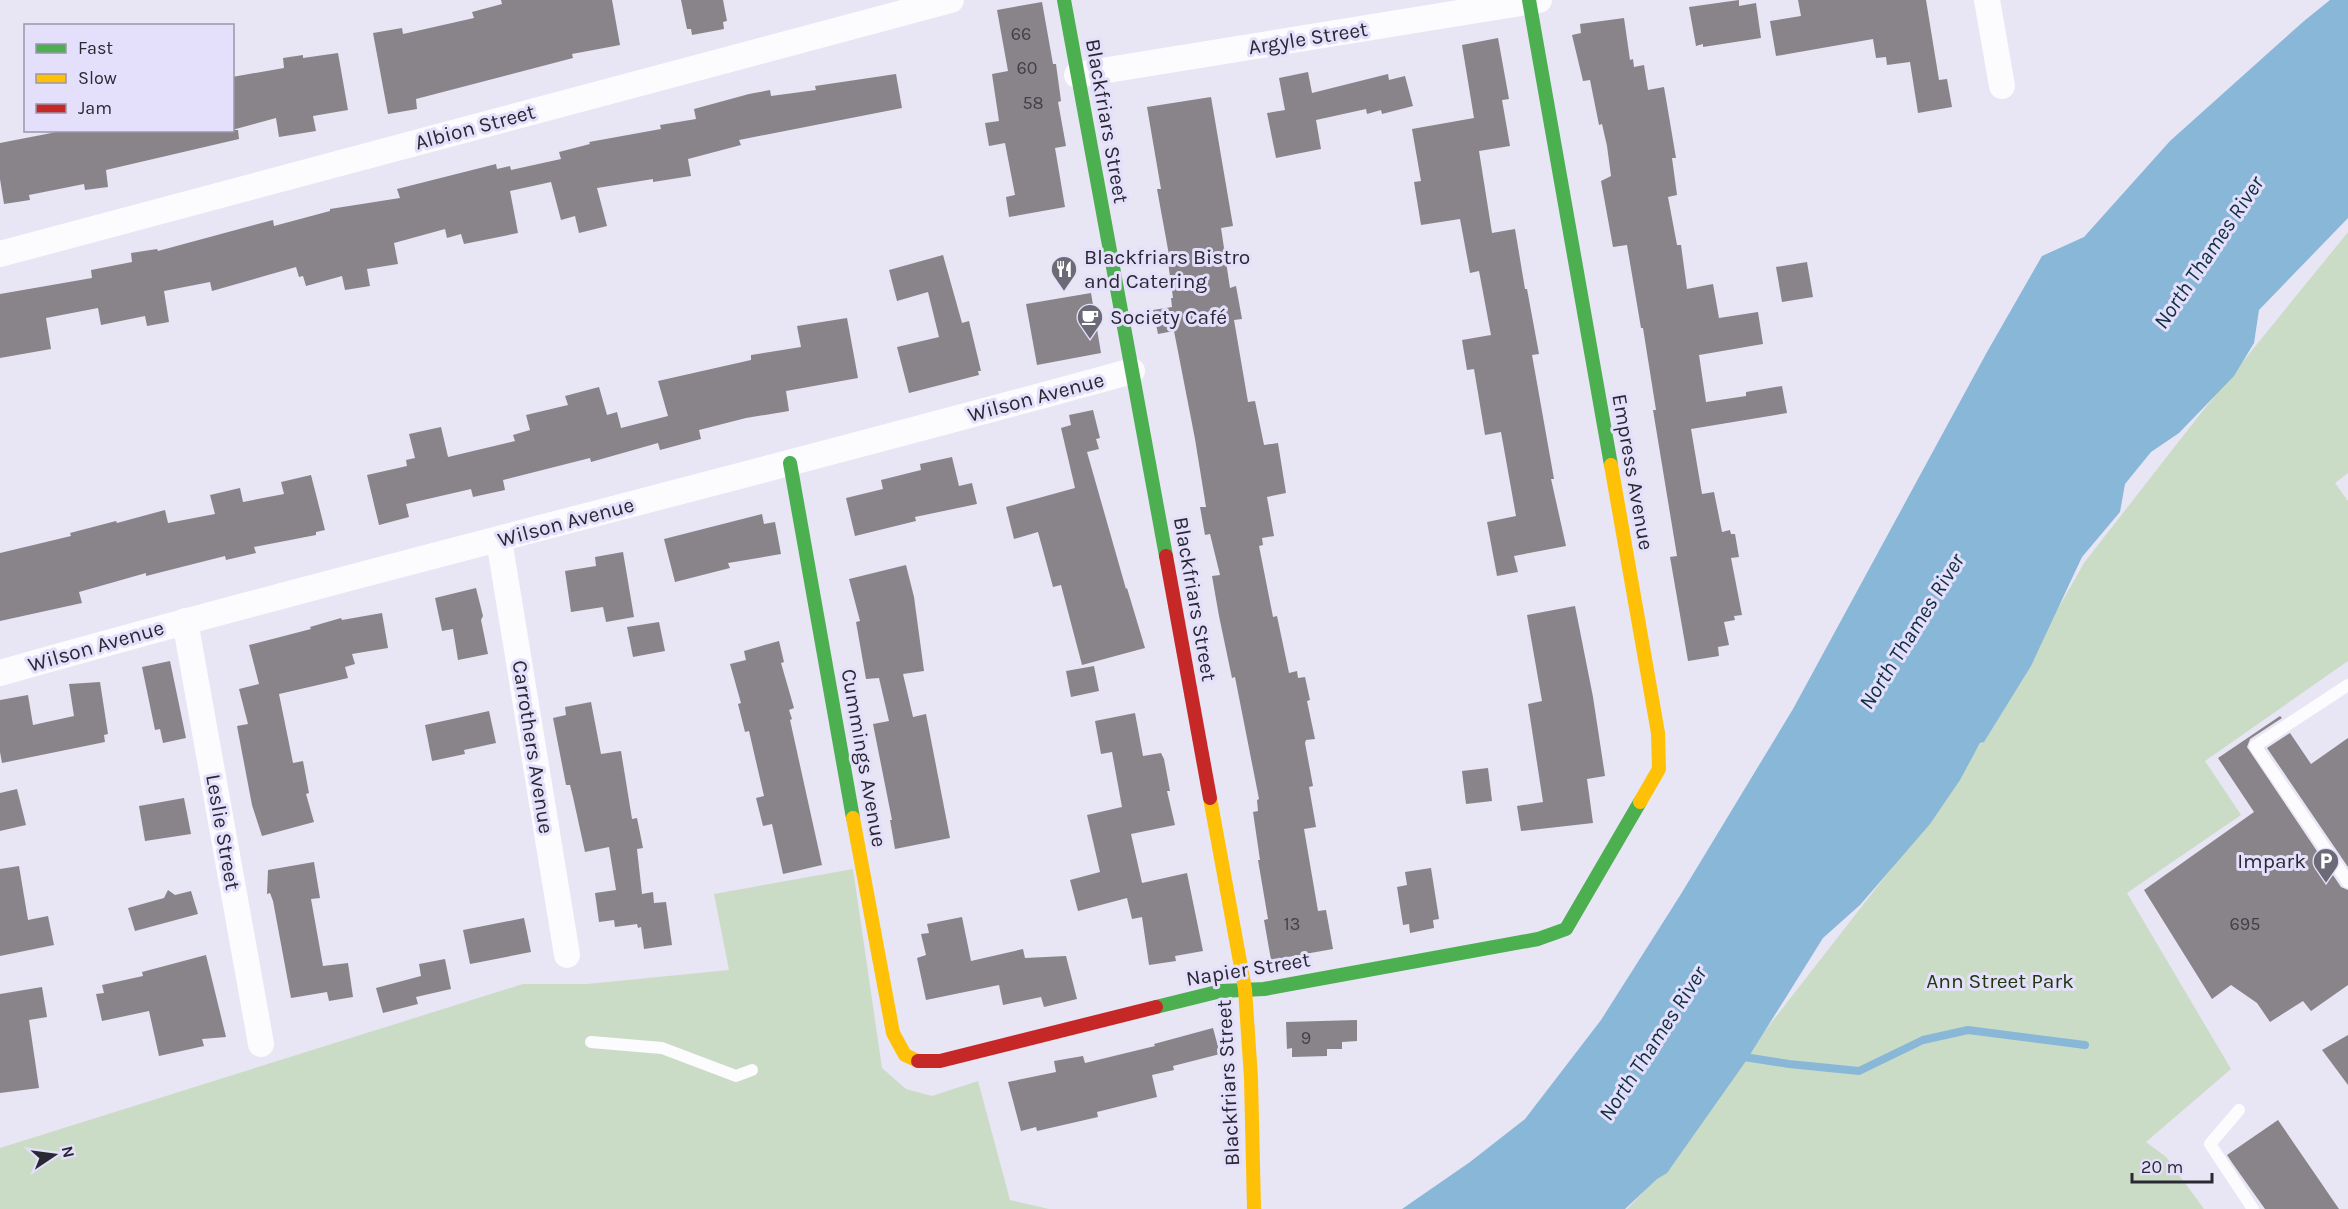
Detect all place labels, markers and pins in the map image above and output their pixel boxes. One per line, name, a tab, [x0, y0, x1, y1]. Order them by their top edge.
place label: Blackfriars Bistro and Catering	[1084, 245, 1250, 293]
restaurant icon: Blackfriars Bistro and Catering	[1049, 254, 1079, 292]
cafe icon: Society Café	[1075, 302, 1105, 340]
place label: Society Café	[1110, 305, 1227, 329]
parking icon: Impark	[2311, 846, 2341, 884]
place label: Impark	[2237, 849, 2306, 873]

